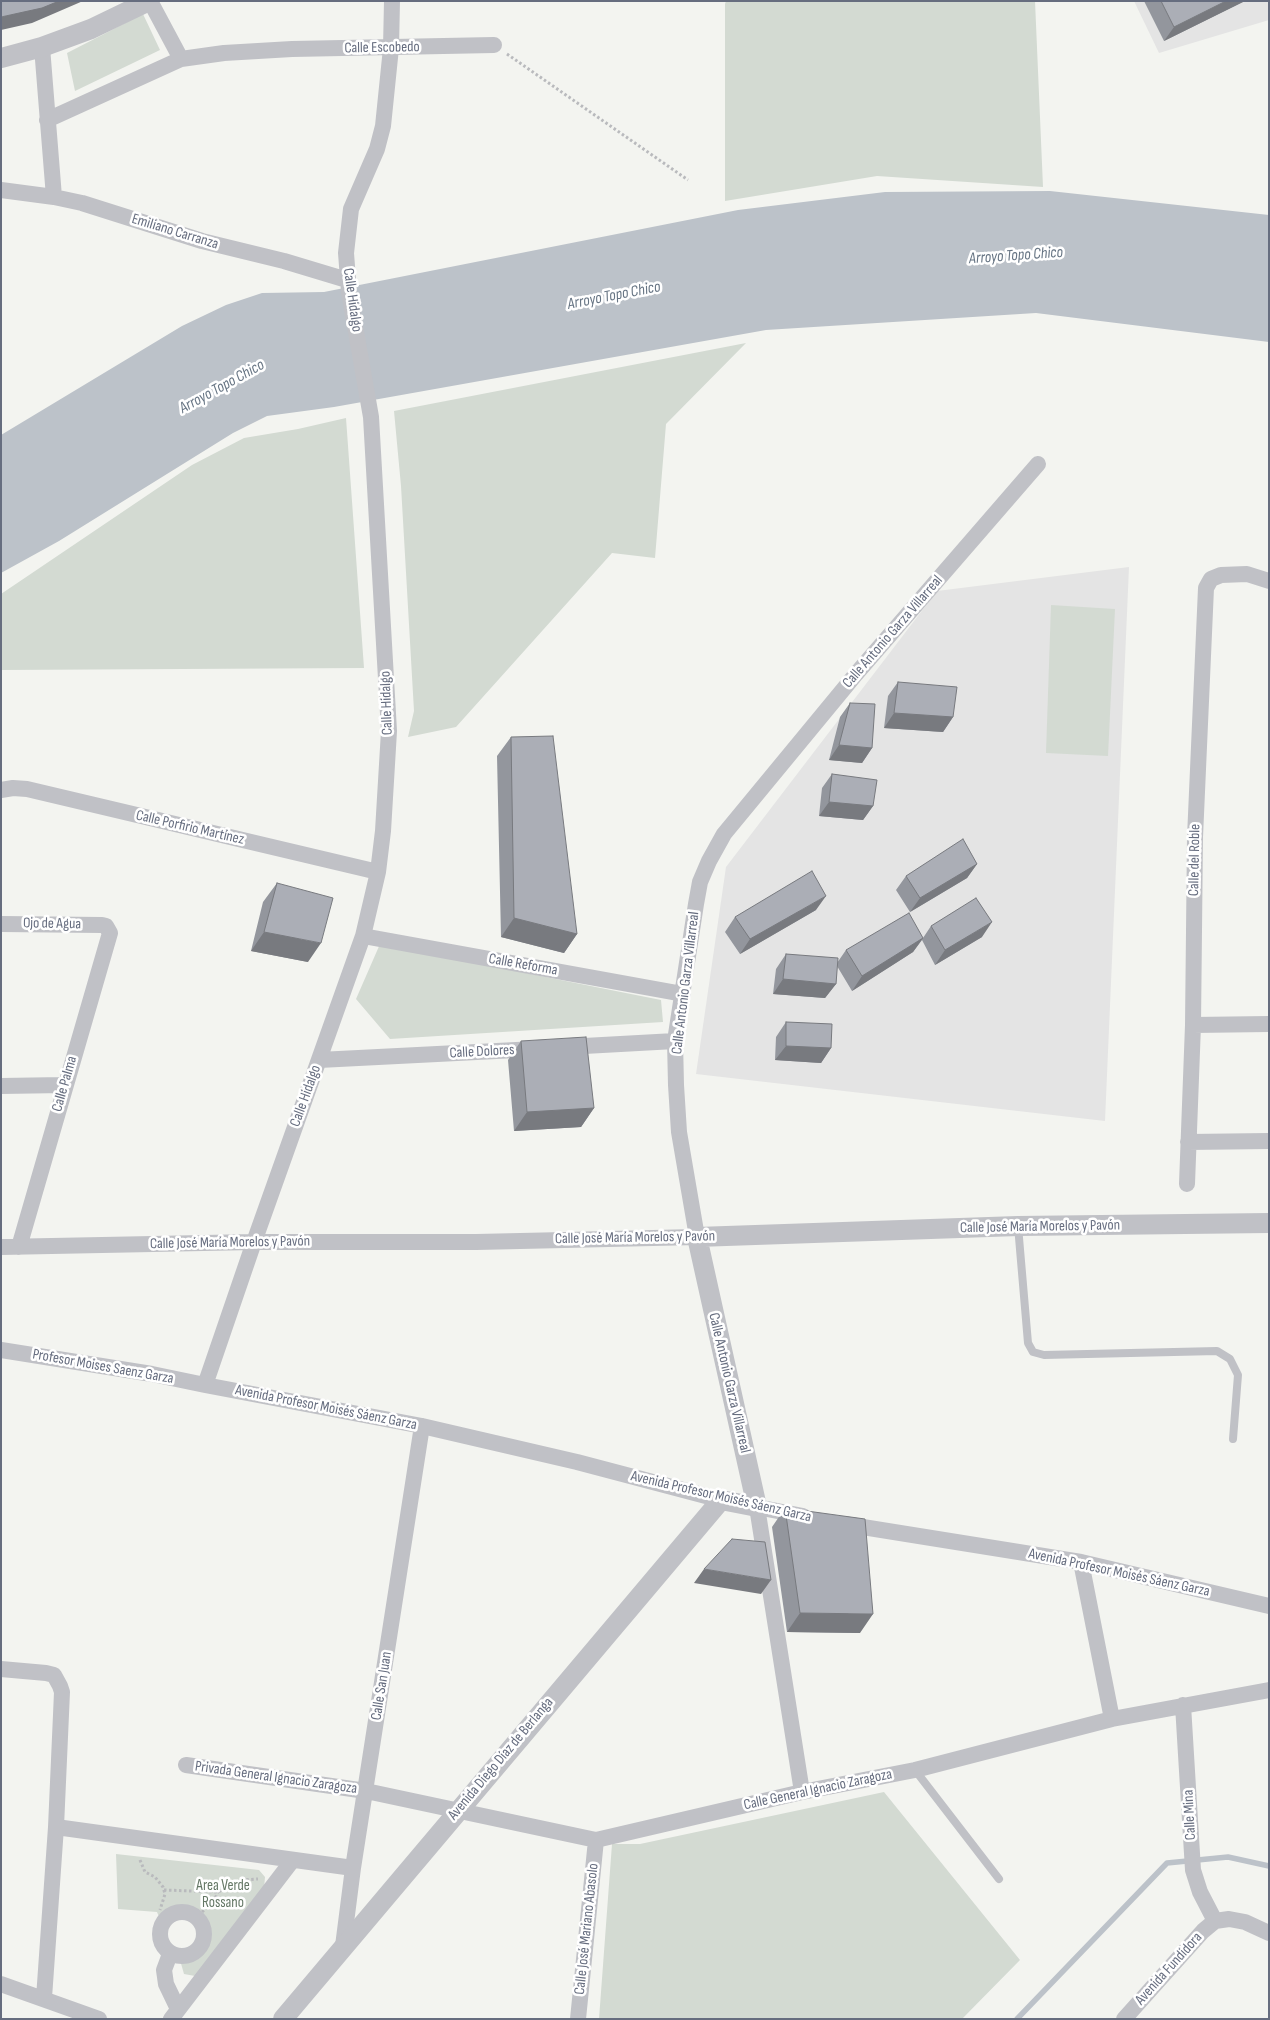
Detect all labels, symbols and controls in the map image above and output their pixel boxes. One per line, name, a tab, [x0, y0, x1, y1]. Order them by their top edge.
street label: Calle Escobedo	[344, 38, 420, 58]
street label: Emiliano Carranza	[129, 210, 221, 254]
water label: Arroyo Topo Chico	[968, 243, 1064, 269]
street label: Calle Hidalgo	[339, 267, 365, 333]
water label: Arroyo Topo Chico	[566, 278, 662, 314]
water label: Arroyo Topo Chico	[176, 356, 268, 418]
street label: Calle Antonio Garza Villarreal	[839, 572, 947, 692]
street label: Calle Hidalgo	[377, 671, 397, 735]
street label: Calle Porfirio Martínez	[134, 807, 246, 849]
street label: Calle del Roble	[1185, 824, 1205, 896]
street label: Calle Antonio Garza Villarreal	[668, 911, 704, 1055]
street label: Ojo de Agua	[23, 914, 81, 934]
street label: Calle Reforma	[487, 950, 559, 980]
street label: Calle Dolores	[449, 1041, 515, 1063]
street label: Calle Palma	[49, 1054, 81, 1114]
street label: Calle Hidalgo	[287, 1063, 325, 1129]
street label: Calle José María Morelos y Pavón	[960, 1217, 1120, 1237]
street label: Calle José María Morelos y Pavón	[555, 1228, 715, 1248]
street label: Calle José María Morelos y Pavón	[150, 1233, 310, 1253]
street label: Calle Antonio Garza Villarreal	[704, 1311, 754, 1455]
street label: Profesor Moises Saenz Garza	[31, 1346, 175, 1388]
street label: Avenida Profesor Moisés Sáenz Garza	[234, 1382, 418, 1434]
street label: Avenida Profesor Moisés Sáenz Garza	[629, 1467, 813, 1527]
street label: Avenida Profesor Moisés Sáenz Garza	[1027, 1545, 1211, 1601]
street label: Calle San Juan	[368, 1650, 396, 1722]
street label: Avenida Diego Díaz de Berlanga	[445, 1694, 557, 1824]
street label: Privada General Ignacio Zaragoza	[194, 1758, 358, 1798]
street label: Calle General Ignacio Zaragoza	[742, 1765, 894, 1815]
street label: Calle Mina	[1180, 1789, 1200, 1841]
street label: Calle José Mariano Abasolo	[571, 1863, 603, 1995]
park label: Area Verde Rossano	[196, 1877, 250, 1912]
street label: Avenida Fundidora	[1132, 1929, 1206, 2009]

